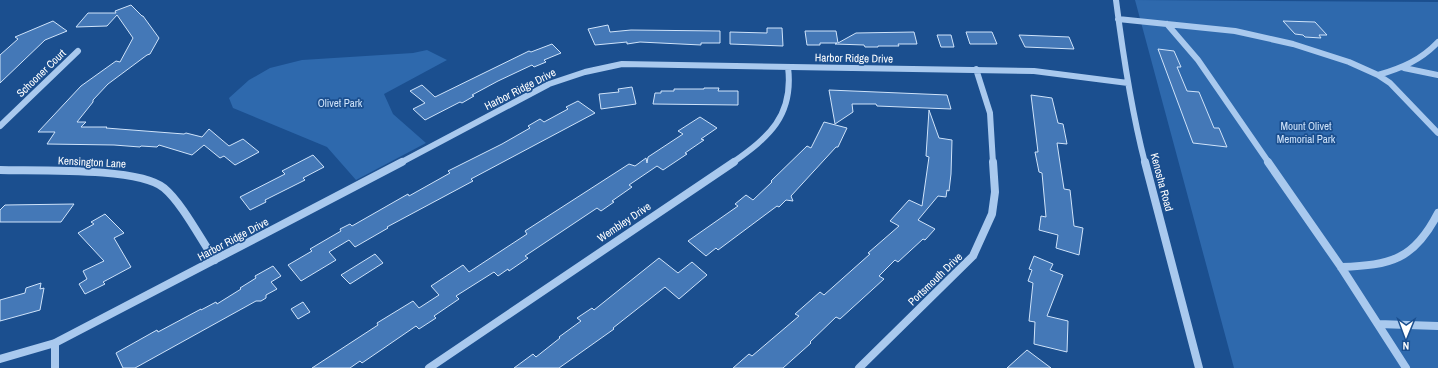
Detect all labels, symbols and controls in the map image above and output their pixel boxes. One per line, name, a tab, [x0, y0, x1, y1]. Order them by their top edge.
street label: Schooner Court	[13, 46, 69, 100]
street label: Harbor Ridge Drive	[815, 50, 893, 66]
street label: Harbor Ridge Drive	[482, 65, 558, 113]
park label: Olivet Park	[318, 96, 363, 110]
park label: Mount Olivet Memorial Park	[1277, 119, 1336, 146]
street label: Kenosha Road	[1148, 151, 1176, 213]
street label: Kensington Lane	[58, 153, 126, 171]
street label: Wembley Drive	[595, 199, 653, 245]
street label: Harbor Ridge Drive	[195, 214, 271, 264]
street label: Portsmouth Drive	[905, 250, 965, 308]
north arrow	[1386, 316, 1426, 356]
text: N	[1402, 339, 1409, 353]

